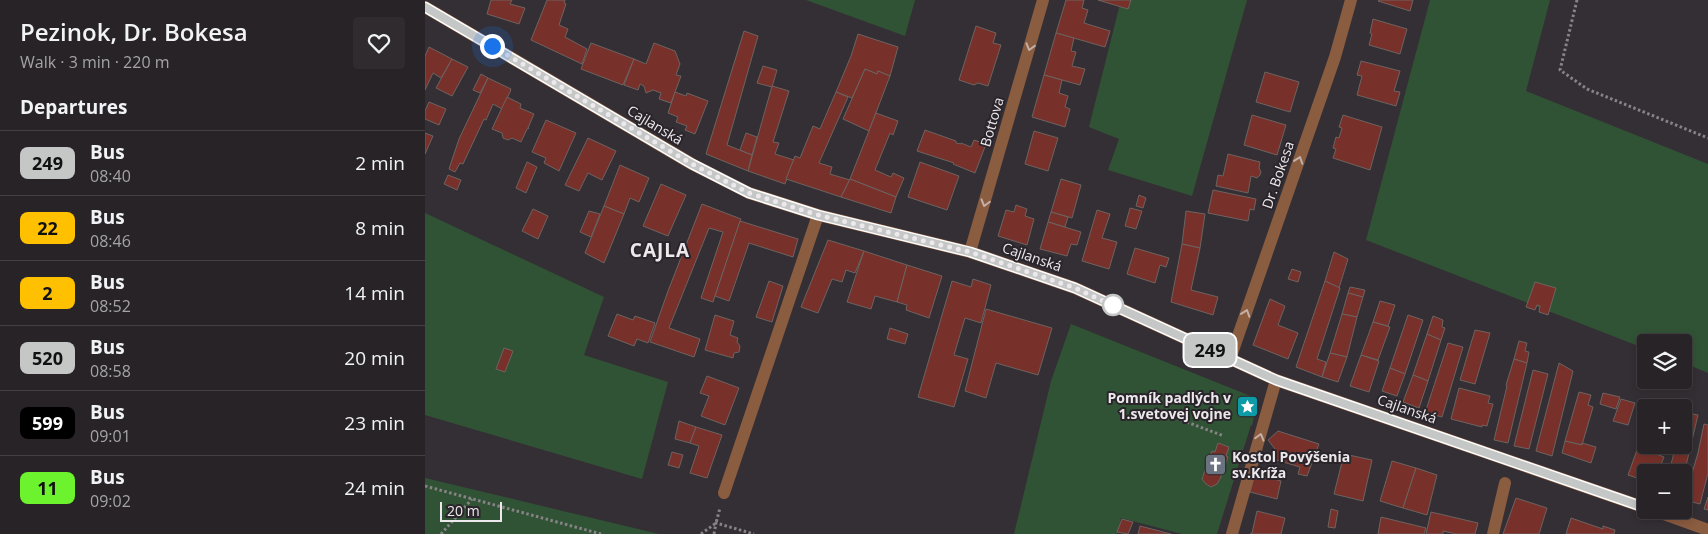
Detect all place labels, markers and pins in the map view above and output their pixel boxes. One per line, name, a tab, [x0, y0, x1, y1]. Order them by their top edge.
unlabelled marker	[1102, 294, 1124, 316]
place label: Pomník padlých v 1.svetovej vojne	[1108, 388, 1231, 423]
place icon: Pomník padlých v 1.svetovej vojne	[1235, 394, 1259, 418]
place label: Kostol Povýšenia sv.Kríža	[1232, 447, 1350, 482]
church icon: Kostol Povýšenia sv.Kríža	[1204, 453, 1228, 477]

